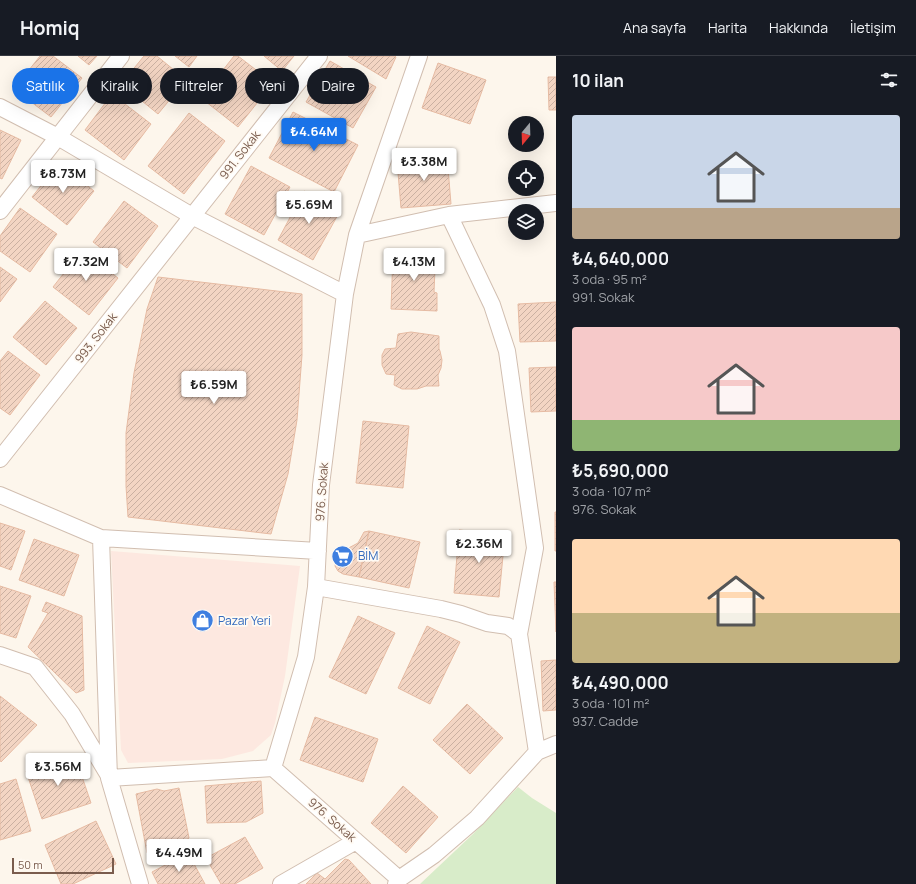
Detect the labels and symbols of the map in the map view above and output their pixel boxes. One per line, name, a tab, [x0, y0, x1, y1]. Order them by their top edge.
north arrow	[508, 116, 544, 152]
pin: ₺4.64M	[281, 118, 347, 152]
street label: 991. Sokak	[215, 126, 265, 183]
pin: ₺3.38M	[391, 148, 457, 182]
pin: ₺8.73M	[30, 160, 96, 194]
pin: ₺5.69M	[276, 191, 342, 225]
pin: ₺7.32M	[53, 248, 119, 282]
pin: ₺4.13M	[381, 248, 447, 282]
street label: 993. Sokak	[70, 308, 121, 367]
pin: ₺6.59M	[181, 371, 247, 405]
street label: 976. Sokak	[311, 461, 332, 522]
pin: ₺2.36M	[446, 530, 512, 564]
supermarket icon: BİM	[330, 543, 356, 569]
place label: BİM	[358, 547, 378, 564]
shop icon: Pazar Yeri	[190, 608, 216, 634]
place label: Pazar Yeri	[218, 612, 271, 629]
pin: ₺3.56M	[25, 753, 91, 787]
street label: 976. Sokak	[304, 794, 361, 846]
pin: ₺4.49M	[146, 839, 212, 873]
scale bar	[12, 856, 114, 875]

